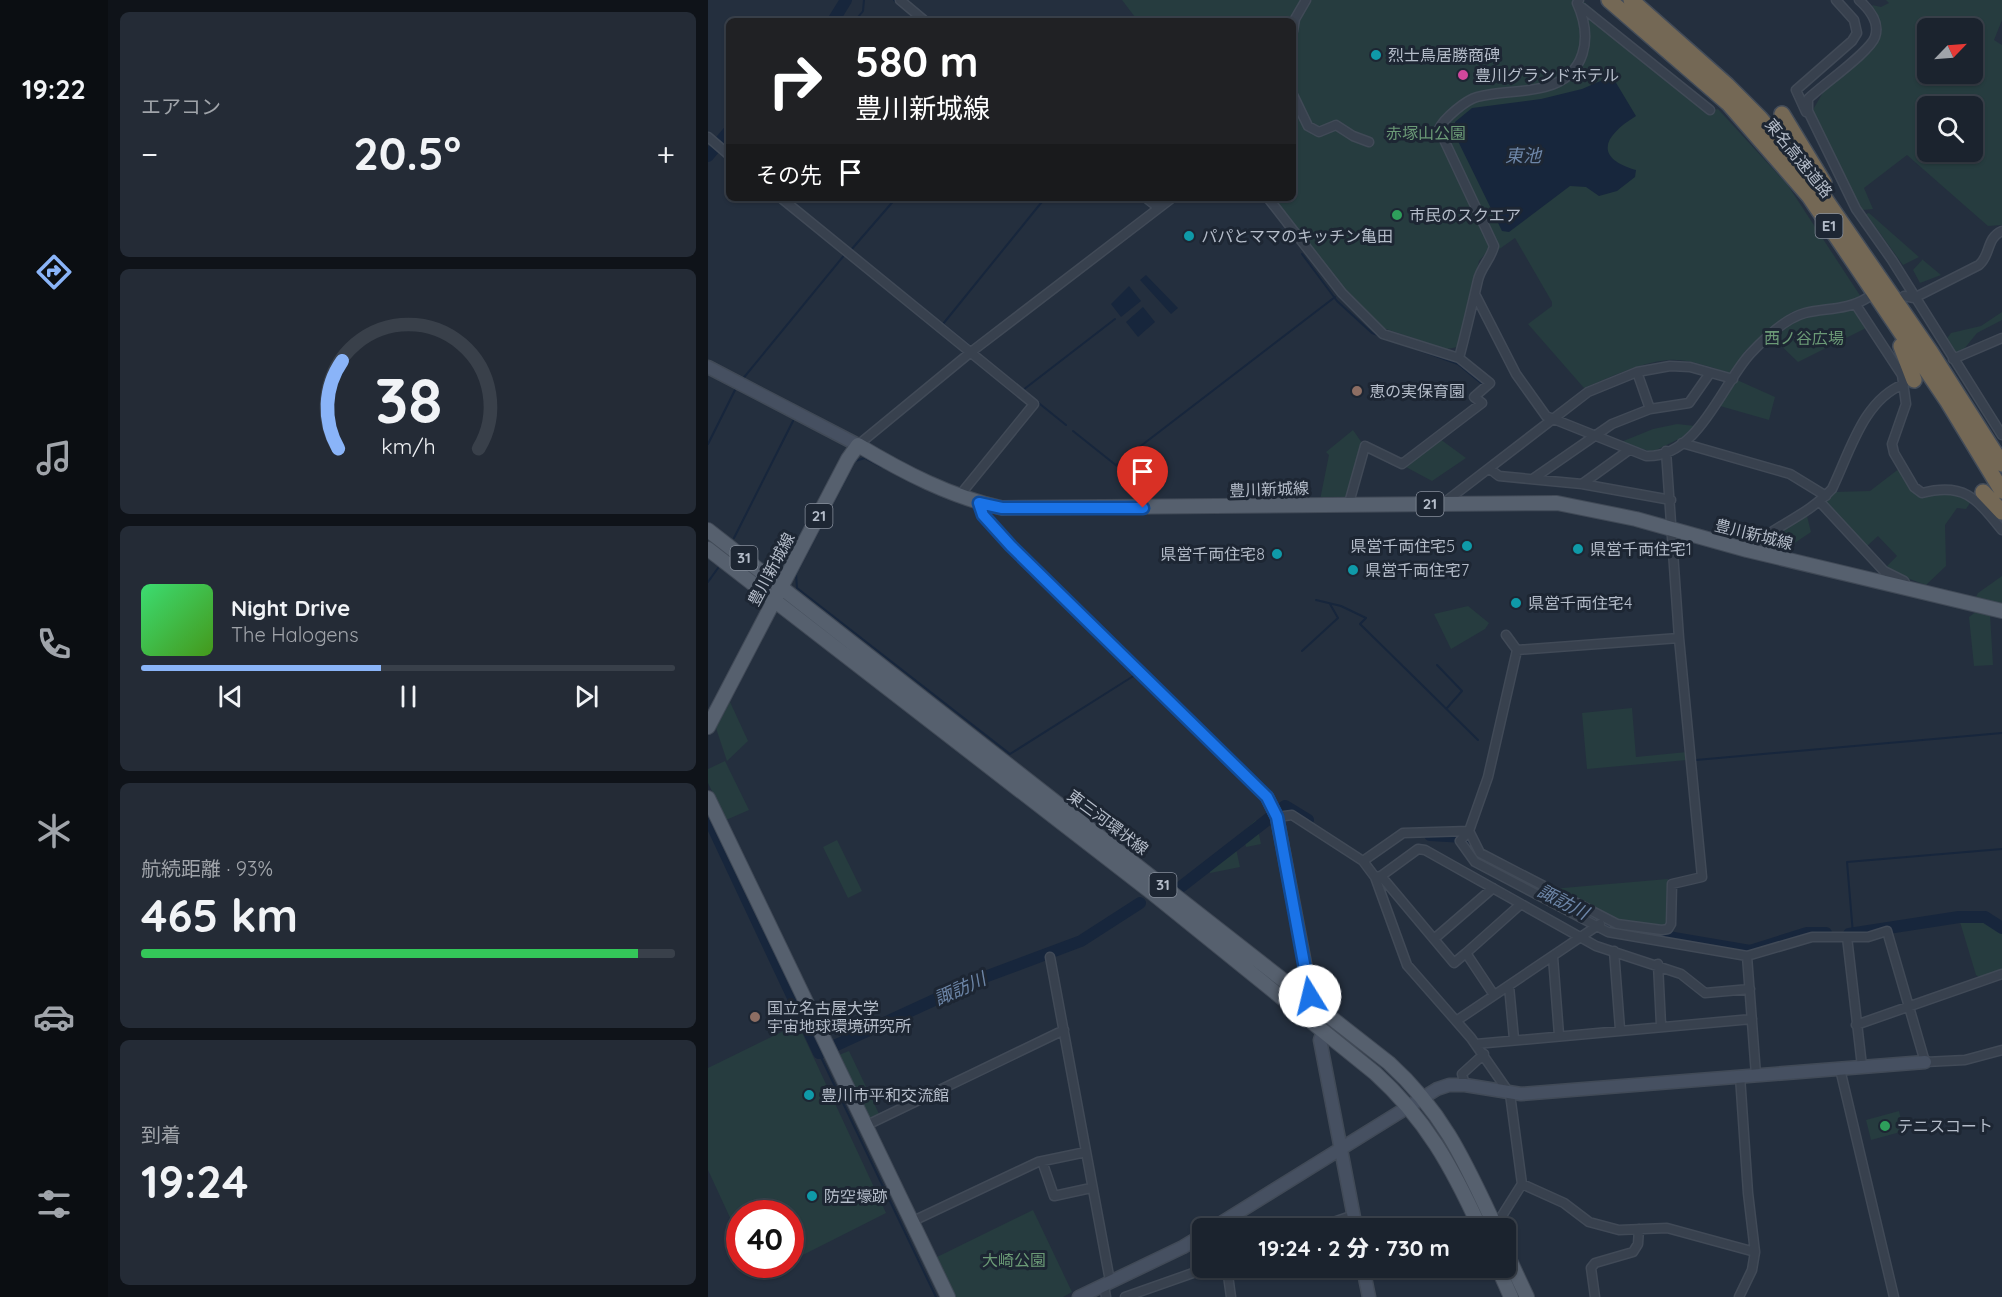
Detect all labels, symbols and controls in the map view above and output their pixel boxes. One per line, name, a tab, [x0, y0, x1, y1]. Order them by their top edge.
north arrow	[1917, 18, 1983, 84]
map controls	[1917, 18, 1983, 162]
text: 580 m	[855, 35, 978, 88]
icon: right	[756, 42, 834, 120]
place label: 烈士鳥居勝商碑	[1388, 45, 1500, 65]
marker: 烈士鳥居勝商碑	[1369, 48, 1383, 62]
place label: 豊川グランドホテル	[1475, 65, 1619, 85]
marker: 豊川グランドホテル	[1456, 68, 1470, 82]
text: 19:22	[22, 72, 86, 106]
text: 豊川新城線	[855, 91, 990, 125]
text: エアコン	[141, 94, 221, 119]
button: search	[1917, 96, 1983, 162]
street label: 東名高速道路	[1761, 114, 1837, 202]
park label: 赤塚山公園	[1386, 123, 1466, 143]
text: 20.5°	[353, 125, 461, 181]
text: −	[141, 133, 158, 174]
text: +	[656, 133, 675, 174]
water label: 東池	[1505, 144, 1543, 167]
icon: arrive	[834, 156, 867, 189]
text: その先	[756, 161, 822, 189]
place label: 市民のスクエア	[1409, 205, 1521, 225]
marker: 市民のスクエア	[1390, 208, 1404, 222]
road number: E1	[1816, 214, 1842, 238]
place label: パパとママのキッチン亀田	[1201, 226, 1393, 246]
marker: パパとママのキッチン亀田	[1182, 229, 1196, 243]
icon: directions	[33, 251, 75, 293]
park label: 西ノ谷広場	[1764, 328, 1844, 348]
text: 38	[374, 361, 442, 439]
place label: 恵の実保育園	[1369, 381, 1465, 401]
marker: 恵の実保育園	[1350, 384, 1364, 398]
text: km/h	[381, 433, 435, 459]
icon: music	[33, 437, 75, 479]
pin	[1117, 446, 1168, 508]
icon: arrive	[1126, 455, 1159, 488]
street label: 豊川新城線	[1229, 478, 1309, 500]
road number: 21	[1416, 492, 1444, 516]
road number: 21	[806, 504, 832, 528]
street label: 豊川新城線	[1713, 515, 1795, 553]
street label: 豊川新城線	[743, 529, 799, 609]
place label: 県営千両住宅5	[1350, 536, 1455, 556]
marker: 県営千両住宅5	[1460, 539, 1474, 553]
place label: 県営千両住宅1	[1590, 539, 1692, 559]
marker: 県営千両住宅1	[1571, 542, 1585, 556]
place label: 県営千両住宅8	[1160, 544, 1265, 564]
road number: 31	[730, 546, 758, 570]
marker: 県営千両住宅8	[1270, 547, 1284, 561]
place label: 県営千両住宅7	[1365, 560, 1469, 580]
marker: 県営千両住宅7	[1346, 563, 1360, 577]
place label: 県営千両住宅4	[1528, 593, 1632, 613]
text: Night Drive	[231, 594, 350, 622]
marker: 県営千両住宅4	[1509, 596, 1523, 610]
text: The Halogens	[231, 622, 359, 647]
icon: phone	[33, 623, 75, 665]
icon: previous	[214, 680, 247, 713]
icon: pause	[392, 680, 425, 713]
icon: next	[570, 680, 603, 713]
street label: 東三河環状線	[1064, 785, 1152, 859]
icon: climate	[33, 810, 75, 852]
text: 航続距離 · 93%	[141, 856, 273, 881]
road number: 31	[1150, 873, 1176, 897]
water label: 諏訪川	[1534, 879, 1594, 925]
text: 465 km	[141, 887, 298, 943]
position arrow	[1278, 964, 1342, 1028]
water label: 諏訪川	[930, 966, 991, 1010]
icon: car	[33, 996, 75, 1038]
place label: 国立名古屋大学 宇宙地球環境研究所	[767, 998, 911, 1036]
marker: 国立名古屋大学 宇宙地球環境研究所	[748, 1010, 762, 1024]
place label: 豊川市平和交流館	[821, 1085, 949, 1105]
marker: 豊川市平和交流館	[802, 1088, 816, 1102]
place label: テニスコート	[1897, 1116, 1993, 1136]
marker: テニスコート	[1878, 1119, 1892, 1133]
text: 到着	[141, 1122, 181, 1147]
text: 19:24	[141, 1153, 248, 1209]
icon: filters	[33, 1183, 75, 1225]
place label: 防空壕跡	[824, 1186, 888, 1206]
marker: 防空壕跡	[805, 1189, 819, 1203]
speed limit sign: 40	[726, 1200, 804, 1278]
text: 19:24 · 2 分 · 730 m	[1258, 1234, 1450, 1262]
park label: 大崎公園	[982, 1250, 1046, 1270]

